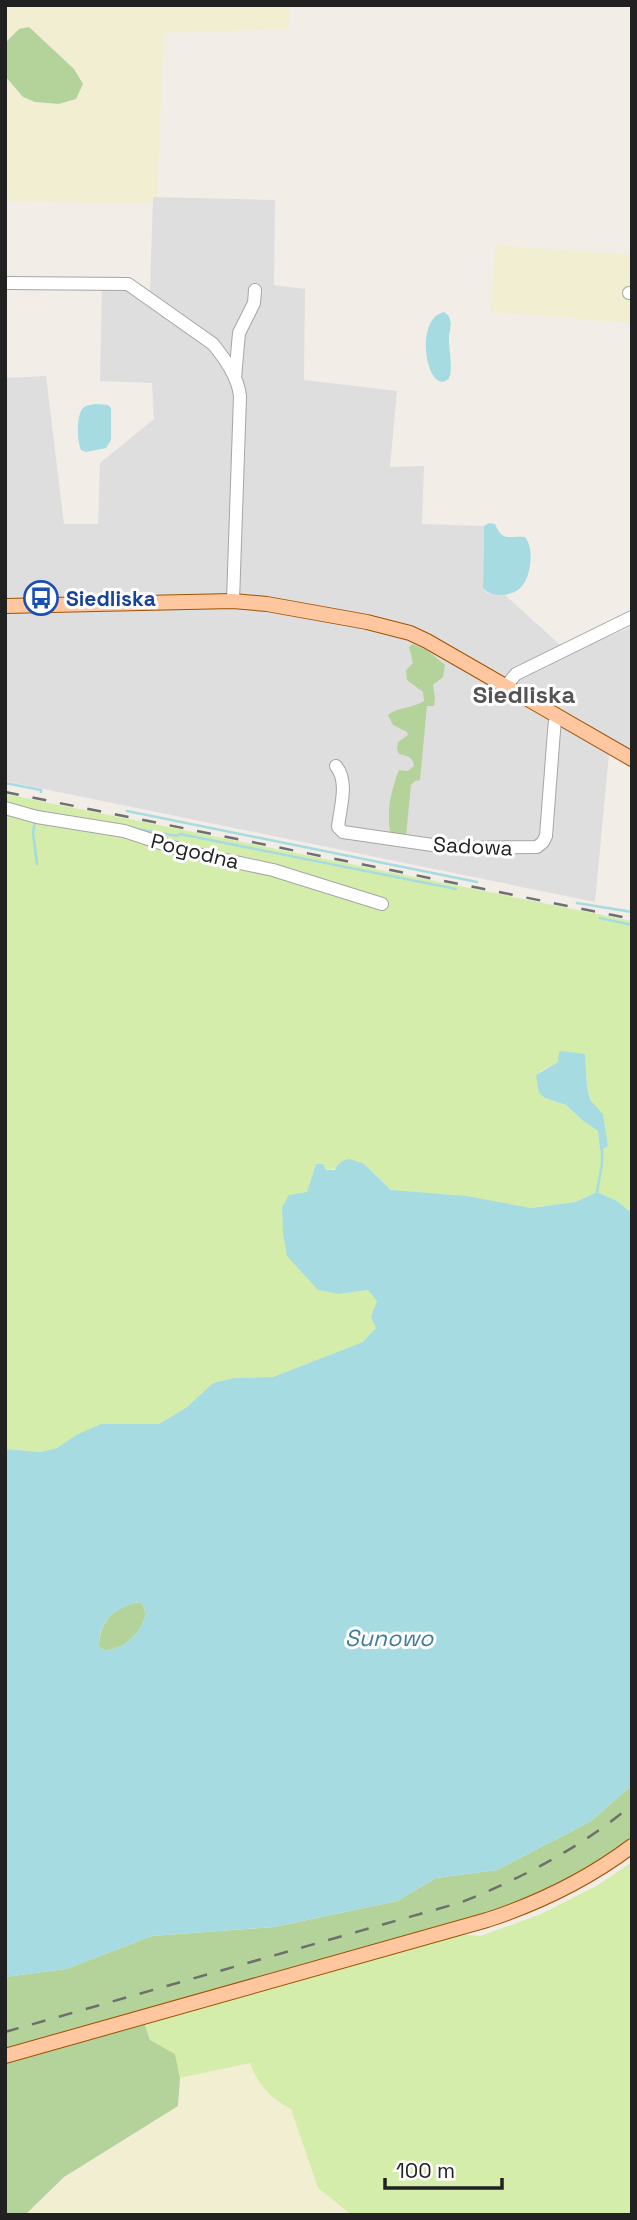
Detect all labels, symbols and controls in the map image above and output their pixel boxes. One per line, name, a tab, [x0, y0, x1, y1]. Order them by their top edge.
bus stop icon: Siedliska	[22, 579, 60, 617]
place label: Siedliska	[66, 585, 156, 612]
district label: Siedliska	[473, 679, 575, 710]
street label: Pogodna	[148, 827, 242, 875]
street label: Sadowa	[433, 830, 513, 862]
water label: Sunowo	[345, 1623, 434, 1653]
scale bar	[385, 2146, 502, 2190]
text: 100 m	[396, 2157, 455, 2184]

